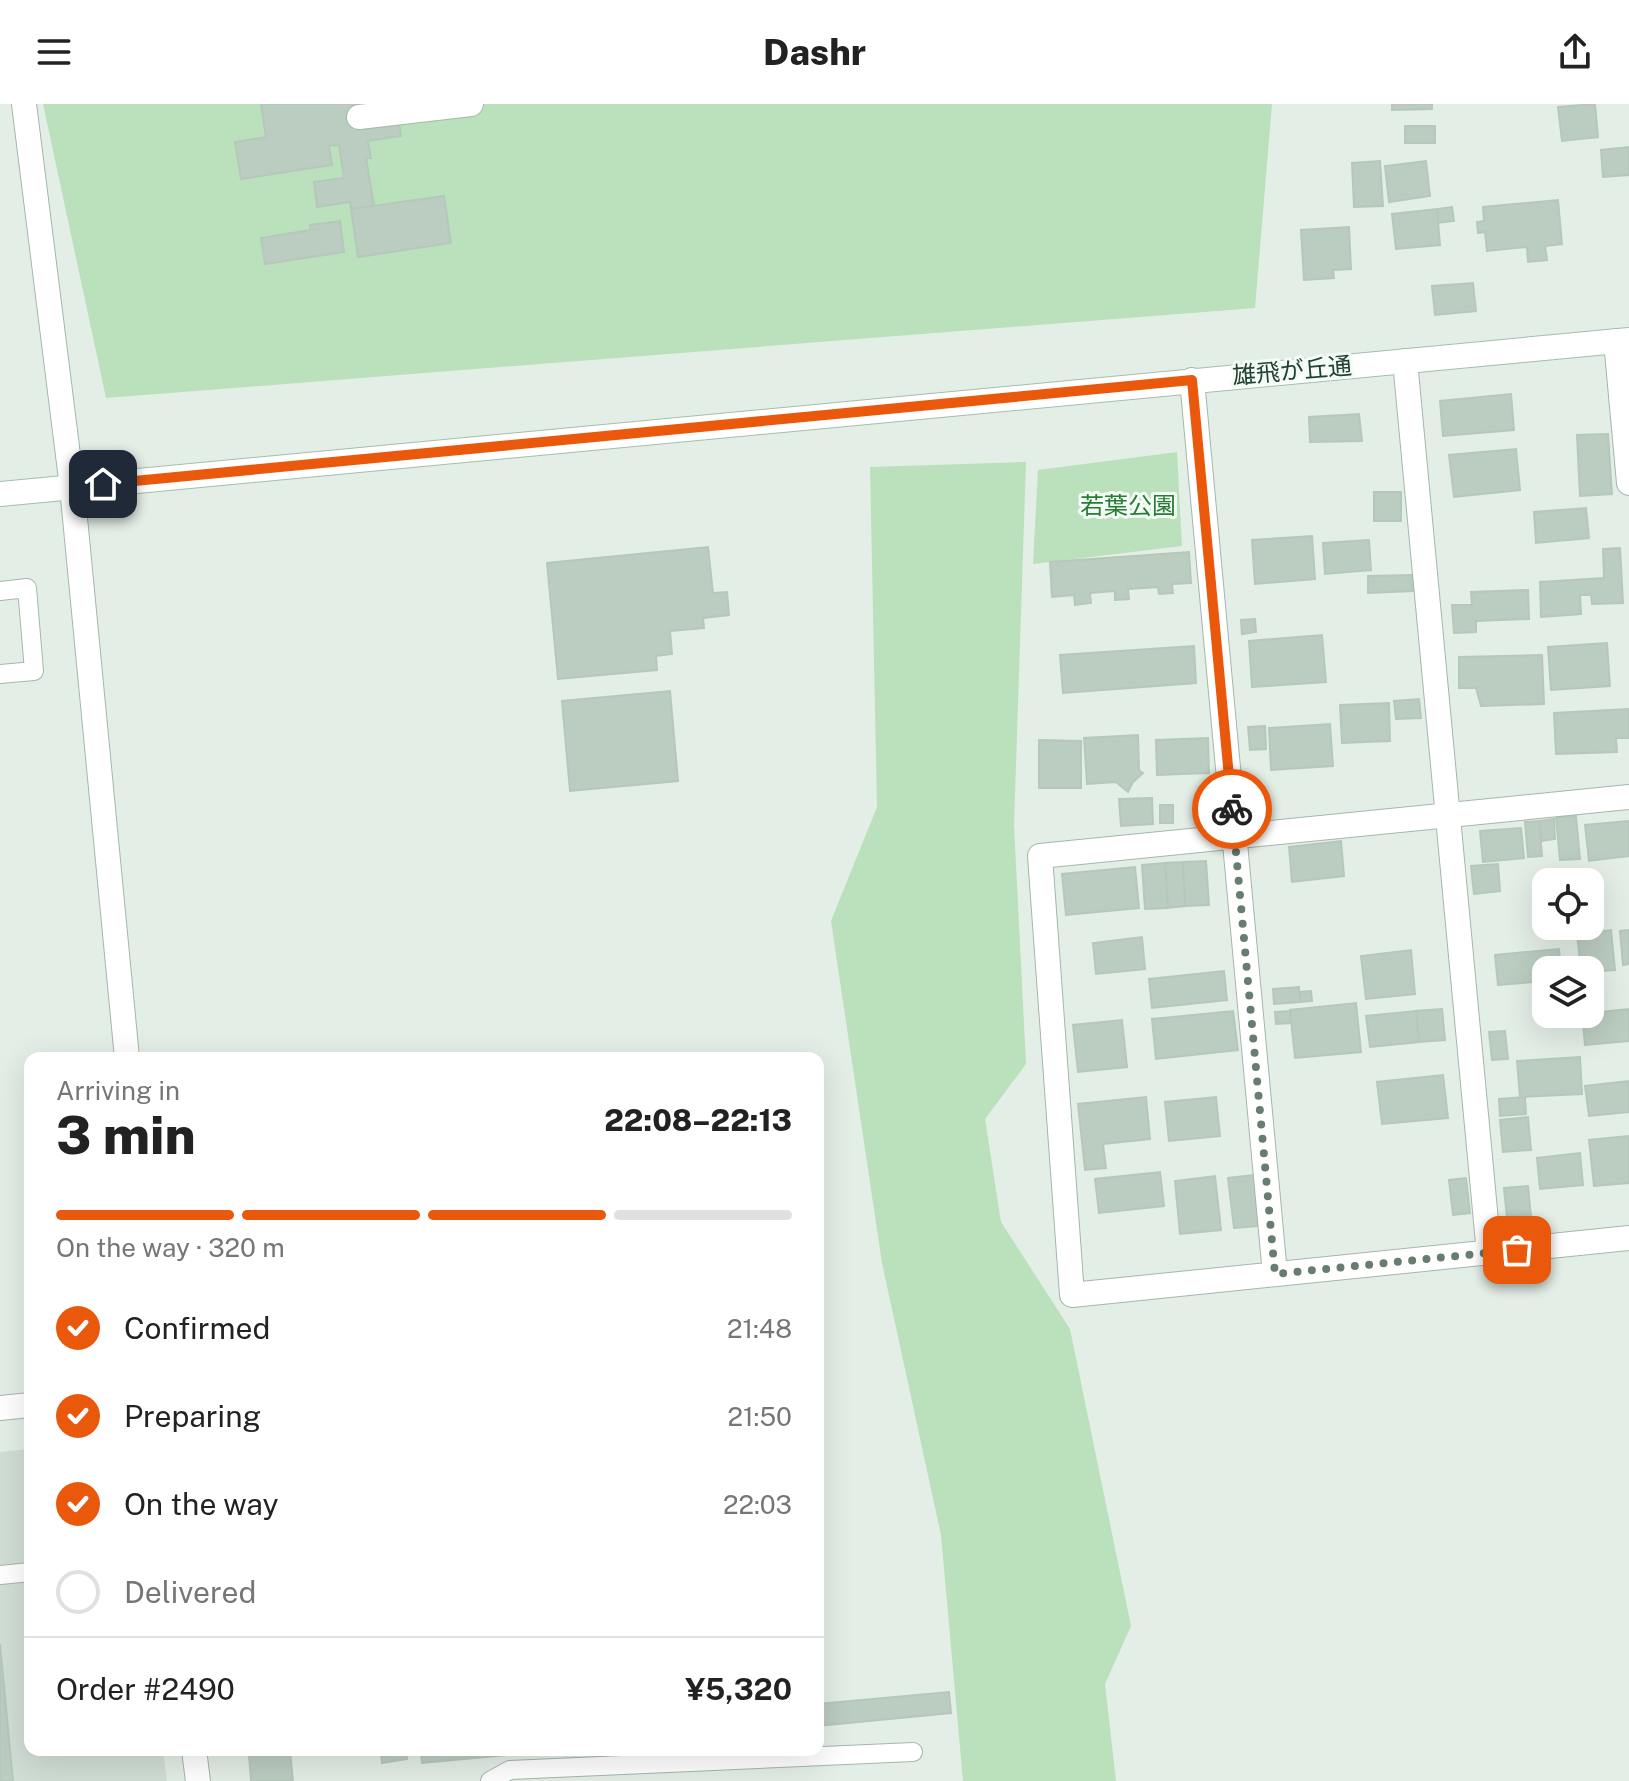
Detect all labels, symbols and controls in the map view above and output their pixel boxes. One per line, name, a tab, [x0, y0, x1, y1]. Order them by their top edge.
icon: menu	[32, 30, 76, 74]
icon: share	[1553, 30, 1597, 74]
text: Dashr	[763, 31, 866, 73]
street label: 雄飛が丘通	[1231, 351, 1353, 389]
pin	[69, 450, 137, 518]
icon: home	[81, 462, 125, 506]
park label: 若葉公園	[1080, 491, 1176, 519]
courier	[1192, 769, 1272, 849]
icon: bike	[1210, 787, 1254, 831]
map controls	[1532, 868, 1604, 1028]
button: locate	[1532, 868, 1604, 940]
button: layers	[1532, 956, 1604, 1028]
text: Arriving in	[56, 1075, 180, 1106]
text: 22:08–22:13	[604, 1102, 792, 1138]
text: 3 min	[56, 1105, 196, 1166]
pin	[1483, 1216, 1551, 1284]
icon: bag	[1495, 1228, 1539, 1272]
text: On the way · 320 m	[56, 1232, 285, 1263]
icon: check	[56, 1306, 100, 1350]
text: Confirmed	[124, 1310, 270, 1346]
text: 21:48	[727, 1313, 792, 1344]
icon: check	[56, 1394, 100, 1438]
text: Preparing	[124, 1398, 261, 1434]
text: 21:50	[727, 1401, 792, 1432]
icon: check	[56, 1482, 100, 1526]
text: On the way	[124, 1486, 278, 1522]
text: 22:03	[723, 1489, 792, 1520]
text: Delivered	[124, 1574, 256, 1610]
text: Order #2490	[56, 1671, 235, 1707]
text: ¥5,320	[685, 1671, 792, 1707]

